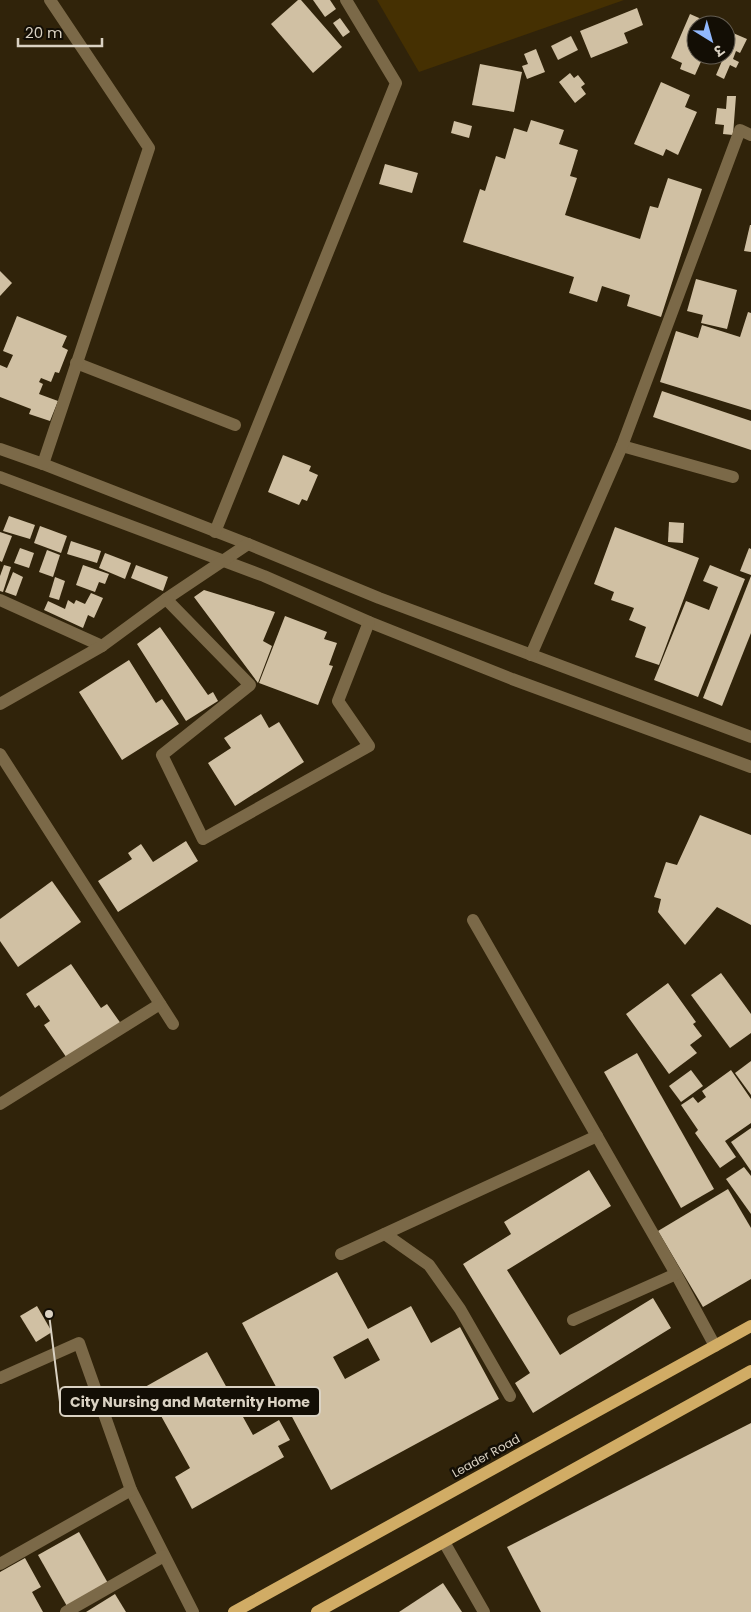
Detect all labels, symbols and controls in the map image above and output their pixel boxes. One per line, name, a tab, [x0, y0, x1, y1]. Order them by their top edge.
scale bar	[18, 15, 101, 47]
north arrow	[686, 15, 736, 65]
text: 20 m	[25, 22, 63, 43]
text: उ	[709, 39, 729, 61]
callout: City Nursing and Maternity Home	[60, 1387, 320, 1416]
text: City Nursing and Maternity Home	[70, 1392, 310, 1412]
street label: Leader Road	[449, 1430, 523, 1481]

